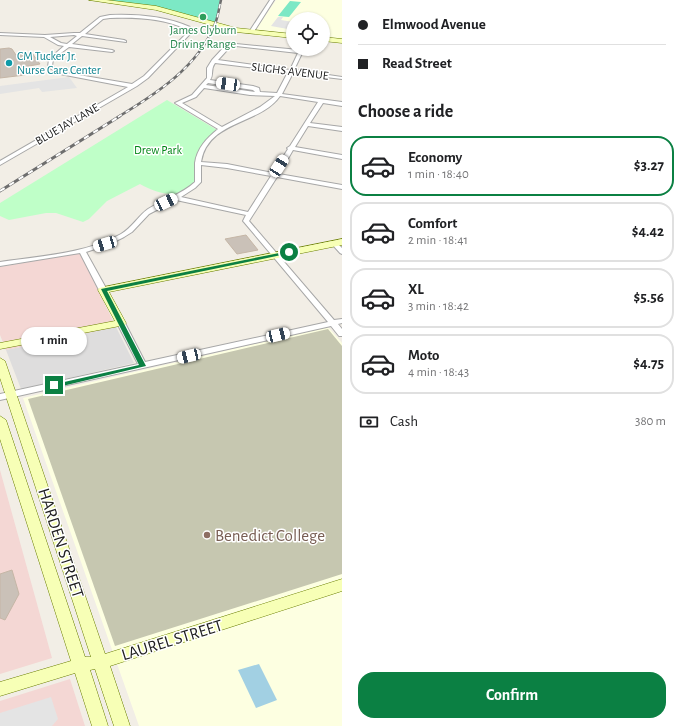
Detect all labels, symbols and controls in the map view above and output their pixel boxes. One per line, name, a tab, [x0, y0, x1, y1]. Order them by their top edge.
marker: James Clyburn Driving Range	[198, 12, 208, 22]
map controls	[286, 12, 330, 56]
button: locate	[286, 12, 330, 56]
text: Elmwood Avenue	[382, 17, 486, 32]
place label: James Clyburn Driving Range	[169, 24, 237, 50]
place label: CM Tucker Jr. Nurse Care Center	[17, 50, 101, 76]
text: Read Street	[382, 56, 452, 71]
marker: CM Tucker Jr. Nurse Care Center	[4, 58, 14, 68]
street label: SLIGHS AVENUE	[251, 60, 329, 82]
car	[215, 76, 241, 92]
street label: BLUE JAY LANE	[33, 101, 101, 147]
text: Choose a ride	[358, 103, 453, 121]
park label: Drew Park	[134, 144, 182, 156]
icon: car	[360, 148, 396, 184]
text: Economy	[408, 150, 462, 165]
car	[267, 153, 291, 179]
text: $3.27	[634, 158, 664, 173]
text: 1 min · 18:40	[408, 168, 469, 181]
car	[153, 191, 179, 213]
icon: car	[360, 214, 396, 250]
text: Comfort	[408, 216, 457, 231]
text: $4.42	[632, 224, 664, 239]
text: 2 min · 18:41	[408, 234, 468, 247]
car	[92, 235, 118, 253]
route start	[280, 243, 298, 261]
icon: car	[360, 280, 396, 316]
text: XL	[408, 282, 424, 297]
text: $5.56	[634, 290, 664, 305]
text: 3 min · 18:42	[408, 300, 469, 313]
car	[265, 326, 291, 344]
callout: 1 min	[21, 327, 87, 355]
text: 1 min	[40, 334, 68, 347]
icon: car	[360, 346, 396, 382]
car	[176, 347, 202, 365]
text: Moto	[408, 348, 440, 363]
text: $4.75	[633, 356, 664, 371]
text: 4 min · 18:43	[408, 366, 469, 379]
route end	[45, 376, 63, 394]
icon: cash	[358, 411, 380, 433]
text: Cash	[390, 414, 418, 429]
text: 380 m	[635, 415, 666, 428]
street label: HARDEN STREET	[35, 486, 87, 600]
place label: Benedict College	[215, 527, 325, 544]
marker: Benedict College	[202, 530, 212, 540]
street label: LAUREL STREET	[119, 617, 225, 663]
button: Confirm	[358, 672, 666, 718]

